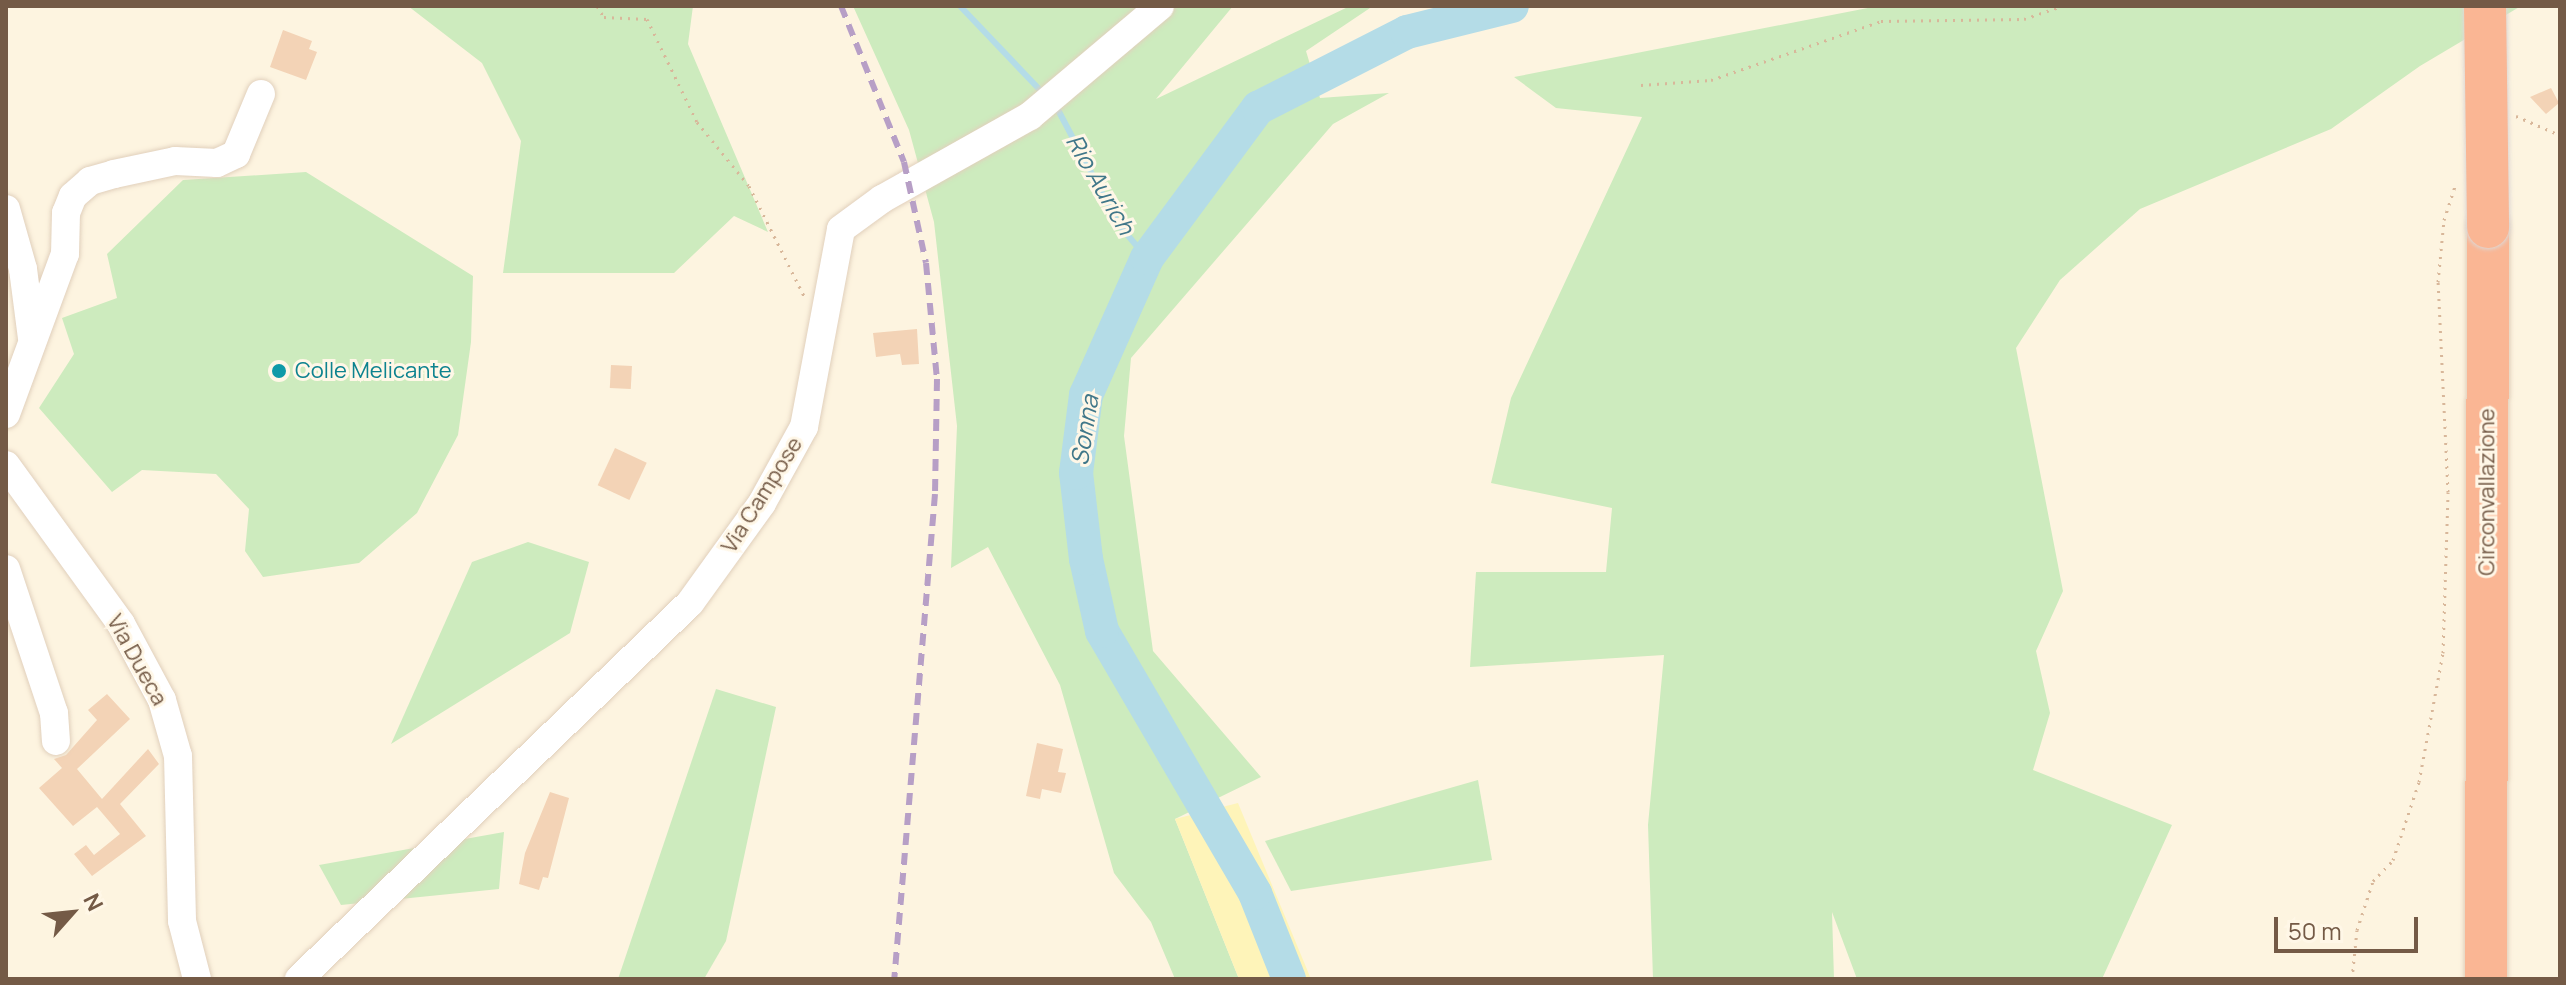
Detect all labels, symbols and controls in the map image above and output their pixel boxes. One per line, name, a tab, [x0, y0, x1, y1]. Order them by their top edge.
water label: Rio Aurich	[1061, 129, 1141, 239]
place label: Colle Melicante	[295, 358, 452, 384]
marker: Colle Melicante	[270, 362, 288, 380]
water label: Sonna	[1064, 393, 1104, 467]
street label: Circonvallazione	[2474, 408, 2500, 576]
street label: Via Campose	[716, 432, 808, 558]
street label: Via Dueca	[101, 610, 173, 710]
north arrow	[32, 873, 112, 953]
text: N	[76, 888, 110, 916]
scale bar	[2278, 901, 2422, 951]
text: 50 m	[2288, 914, 2342, 947]

